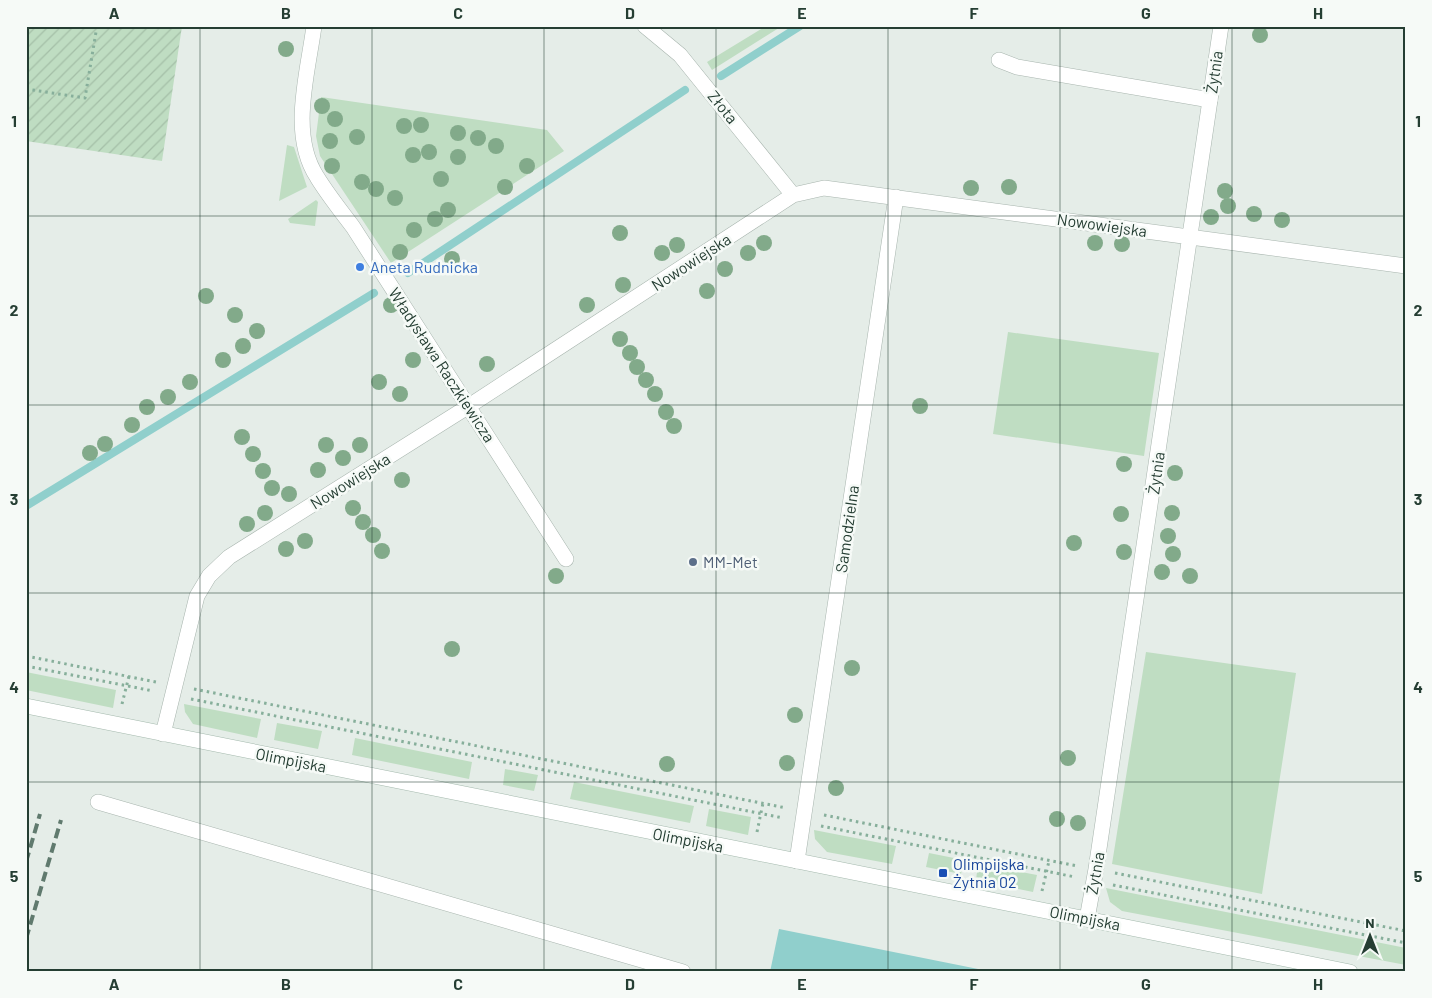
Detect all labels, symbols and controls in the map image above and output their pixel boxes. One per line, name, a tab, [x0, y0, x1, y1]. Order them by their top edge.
text: A	[109, 3, 120, 22]
text: B	[281, 3, 291, 22]
text: C	[453, 3, 463, 22]
text: D	[625, 3, 635, 22]
text: E	[797, 3, 807, 22]
text: F	[970, 3, 979, 22]
text: G	[1141, 3, 1151, 22]
text: H	[1313, 3, 1323, 22]
street label: Żytnia	[1201, 49, 1226, 94]
street label: Złota	[704, 86, 742, 127]
text: 1	[11, 111, 17, 130]
text: 1	[1415, 111, 1421, 130]
street label: Nowowiejska	[1056, 209, 1148, 240]
street label: Nowowiejska	[648, 229, 734, 294]
place label: Aneta Rudnicka	[370, 257, 478, 276]
marker: Aneta Rudnicka	[354, 261, 366, 273]
street label: Władysława Raczkiewicza	[385, 284, 500, 446]
text: 2	[10, 300, 19, 319]
text: 2	[1414, 300, 1423, 319]
street label: Nowowiejska	[306, 448, 393, 513]
street label: Żytnia	[1143, 450, 1168, 495]
street label: Samodzielna	[831, 484, 862, 574]
text: 3	[10, 489, 18, 508]
text: 3	[1414, 489, 1422, 508]
place label: MM-Met	[703, 552, 758, 571]
marker: MM-Met	[687, 556, 699, 568]
text: 4	[9, 677, 19, 696]
text: 4	[1413, 677, 1423, 696]
street label: Olimpijska	[254, 743, 328, 776]
street label: Olimpijska	[651, 823, 725, 856]
street label: Żytnia	[1081, 850, 1108, 896]
place label: Olimpijska Żytnia 02	[953, 854, 1025, 891]
text: 5	[10, 866, 19, 885]
text: 5	[1414, 866, 1423, 885]
marker: Olimpijska Żytnia 02	[937, 867, 949, 879]
street label: Olimpijska	[1048, 901, 1122, 934]
north arrow	[1344, 910, 1394, 960]
text: N	[1365, 914, 1375, 931]
text: A	[109, 974, 120, 993]
text: B	[281, 974, 291, 993]
text: C	[453, 974, 463, 993]
text: D	[625, 974, 635, 993]
text: E	[797, 974, 807, 993]
text: F	[970, 974, 979, 993]
text: G	[1141, 974, 1151, 993]
text: H	[1313, 974, 1323, 993]

